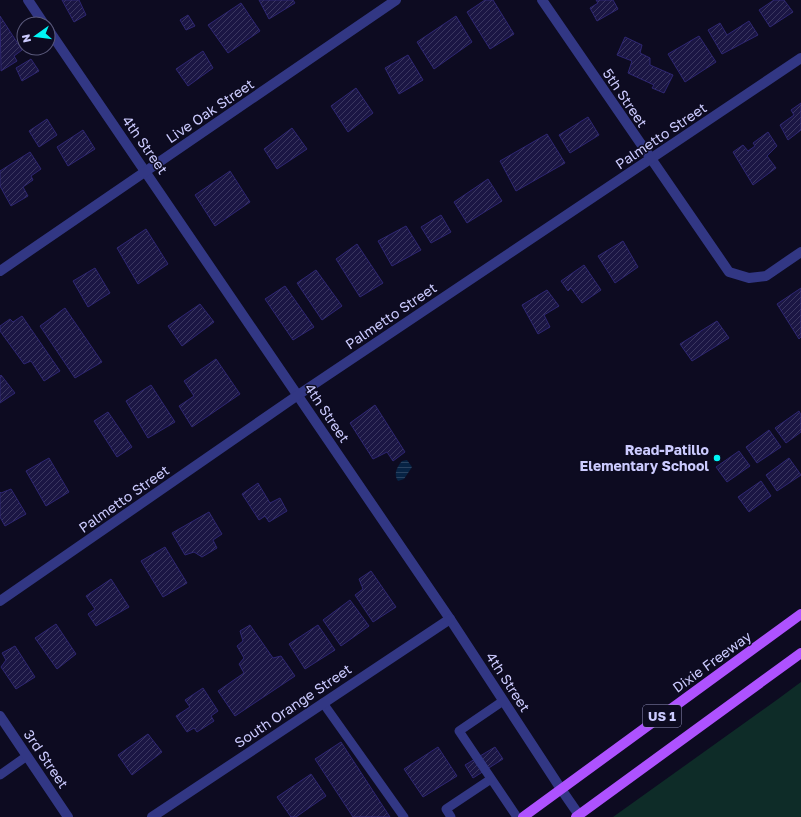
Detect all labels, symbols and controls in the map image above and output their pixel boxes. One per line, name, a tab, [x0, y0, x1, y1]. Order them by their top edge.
north arrow	[16, 16, 56, 56]
text: N	[18, 33, 33, 44]
street label: 5th Street	[600, 65, 651, 130]
street label: Live Oak Street	[163, 75, 257, 146]
street label: Palmetto Street	[612, 99, 710, 172]
street label: 4th Street	[119, 112, 172, 177]
street label: Palmetto Street	[342, 279, 440, 352]
street label: 4th Street	[301, 380, 353, 446]
place label: Read-Patillo Elementary School	[580, 441, 709, 474]
marker: Read-Patillo Elementary School	[712, 453, 722, 463]
street label: Palmetto Street	[75, 461, 172, 536]
street label: Dixie Freeway	[669, 627, 754, 696]
street label: 4th Street	[483, 649, 534, 715]
street label: South Orange Street	[231, 660, 354, 751]
road number: US 1	[643, 705, 681, 727]
street label: 3rd Street	[21, 726, 72, 791]

